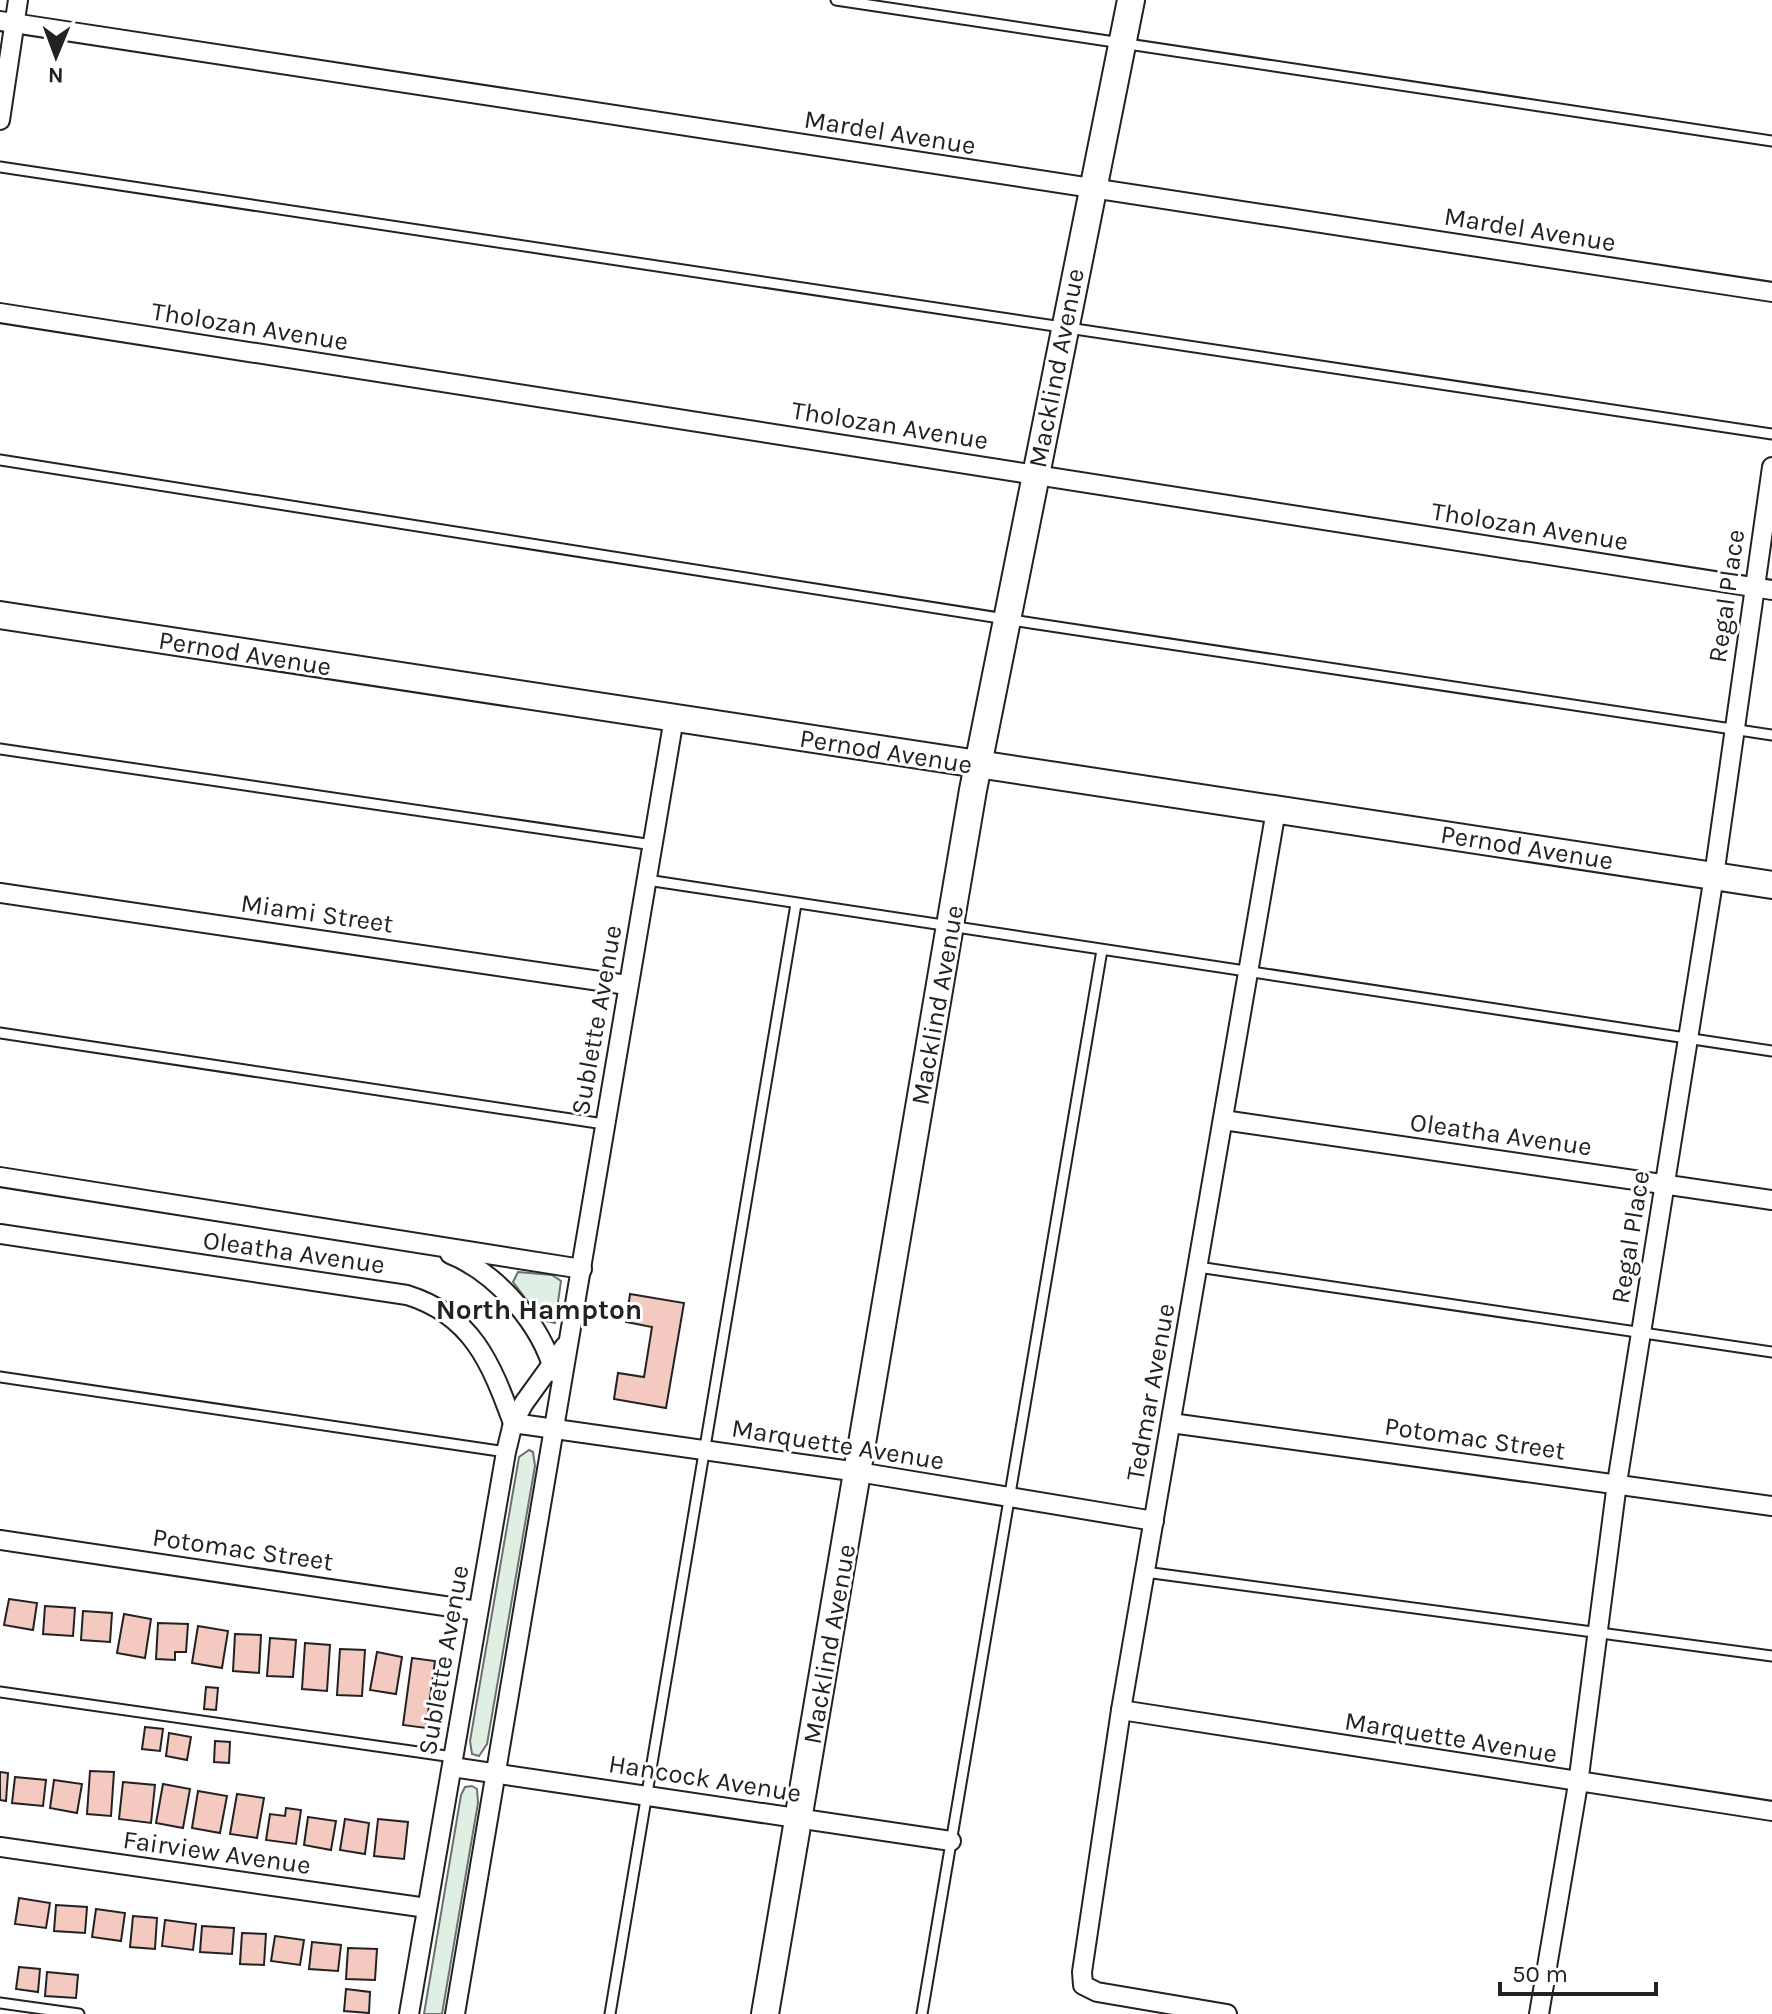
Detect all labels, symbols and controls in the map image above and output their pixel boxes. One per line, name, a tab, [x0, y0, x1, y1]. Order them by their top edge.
north arrow	[16, 16, 96, 96]
text: N	[48, 62, 64, 88]
street label: Mardel Avenue	[802, 104, 978, 161]
street label: Mardel Avenue	[1442, 201, 1618, 258]
street label: Macklind Avenue	[1022, 266, 1091, 470]
street label: Tholozan Avenue	[149, 296, 350, 357]
street label: Tholozan Avenue	[789, 395, 990, 456]
street label: Tholozan Avenue	[1429, 496, 1630, 557]
street label: Regal Place	[1702, 527, 1751, 665]
street label: Pernod Avenue	[156, 625, 333, 682]
street label: Pernod Avenue	[797, 723, 974, 780]
street label: Pernod Avenue	[1438, 819, 1615, 876]
street label: Miami Street	[239, 887, 395, 940]
street label: Macklind Avenue	[905, 903, 970, 1107]
street label: Sublette Avenue	[565, 923, 628, 1117]
street label: Oleatha Avenue	[1408, 1106, 1594, 1163]
street label: Regal Place	[1605, 1168, 1656, 1306]
street label: Oleatha Avenue	[201, 1224, 387, 1281]
district label: North Hampton	[436, 1293, 642, 1326]
street label: Tedmar Avenue	[1120, 1301, 1181, 1483]
street label: Potomac Street	[1383, 1410, 1568, 1467]
street label: Marquette Avenue	[729, 1412, 946, 1477]
street label: Potomac Street	[151, 1521, 336, 1578]
street label: Macklind Avenue	[797, 1542, 862, 1746]
street label: Sublette Avenue	[412, 1563, 475, 1757]
street label: Marquette Avenue	[1342, 1705, 1559, 1770]
street label: Hancock Avenue	[606, 1748, 804, 1809]
street label: Fairview Avenue	[121, 1824, 313, 1881]
scale bar	[1500, 1946, 1656, 1996]
text: 50 m	[1512, 1960, 1568, 1988]

